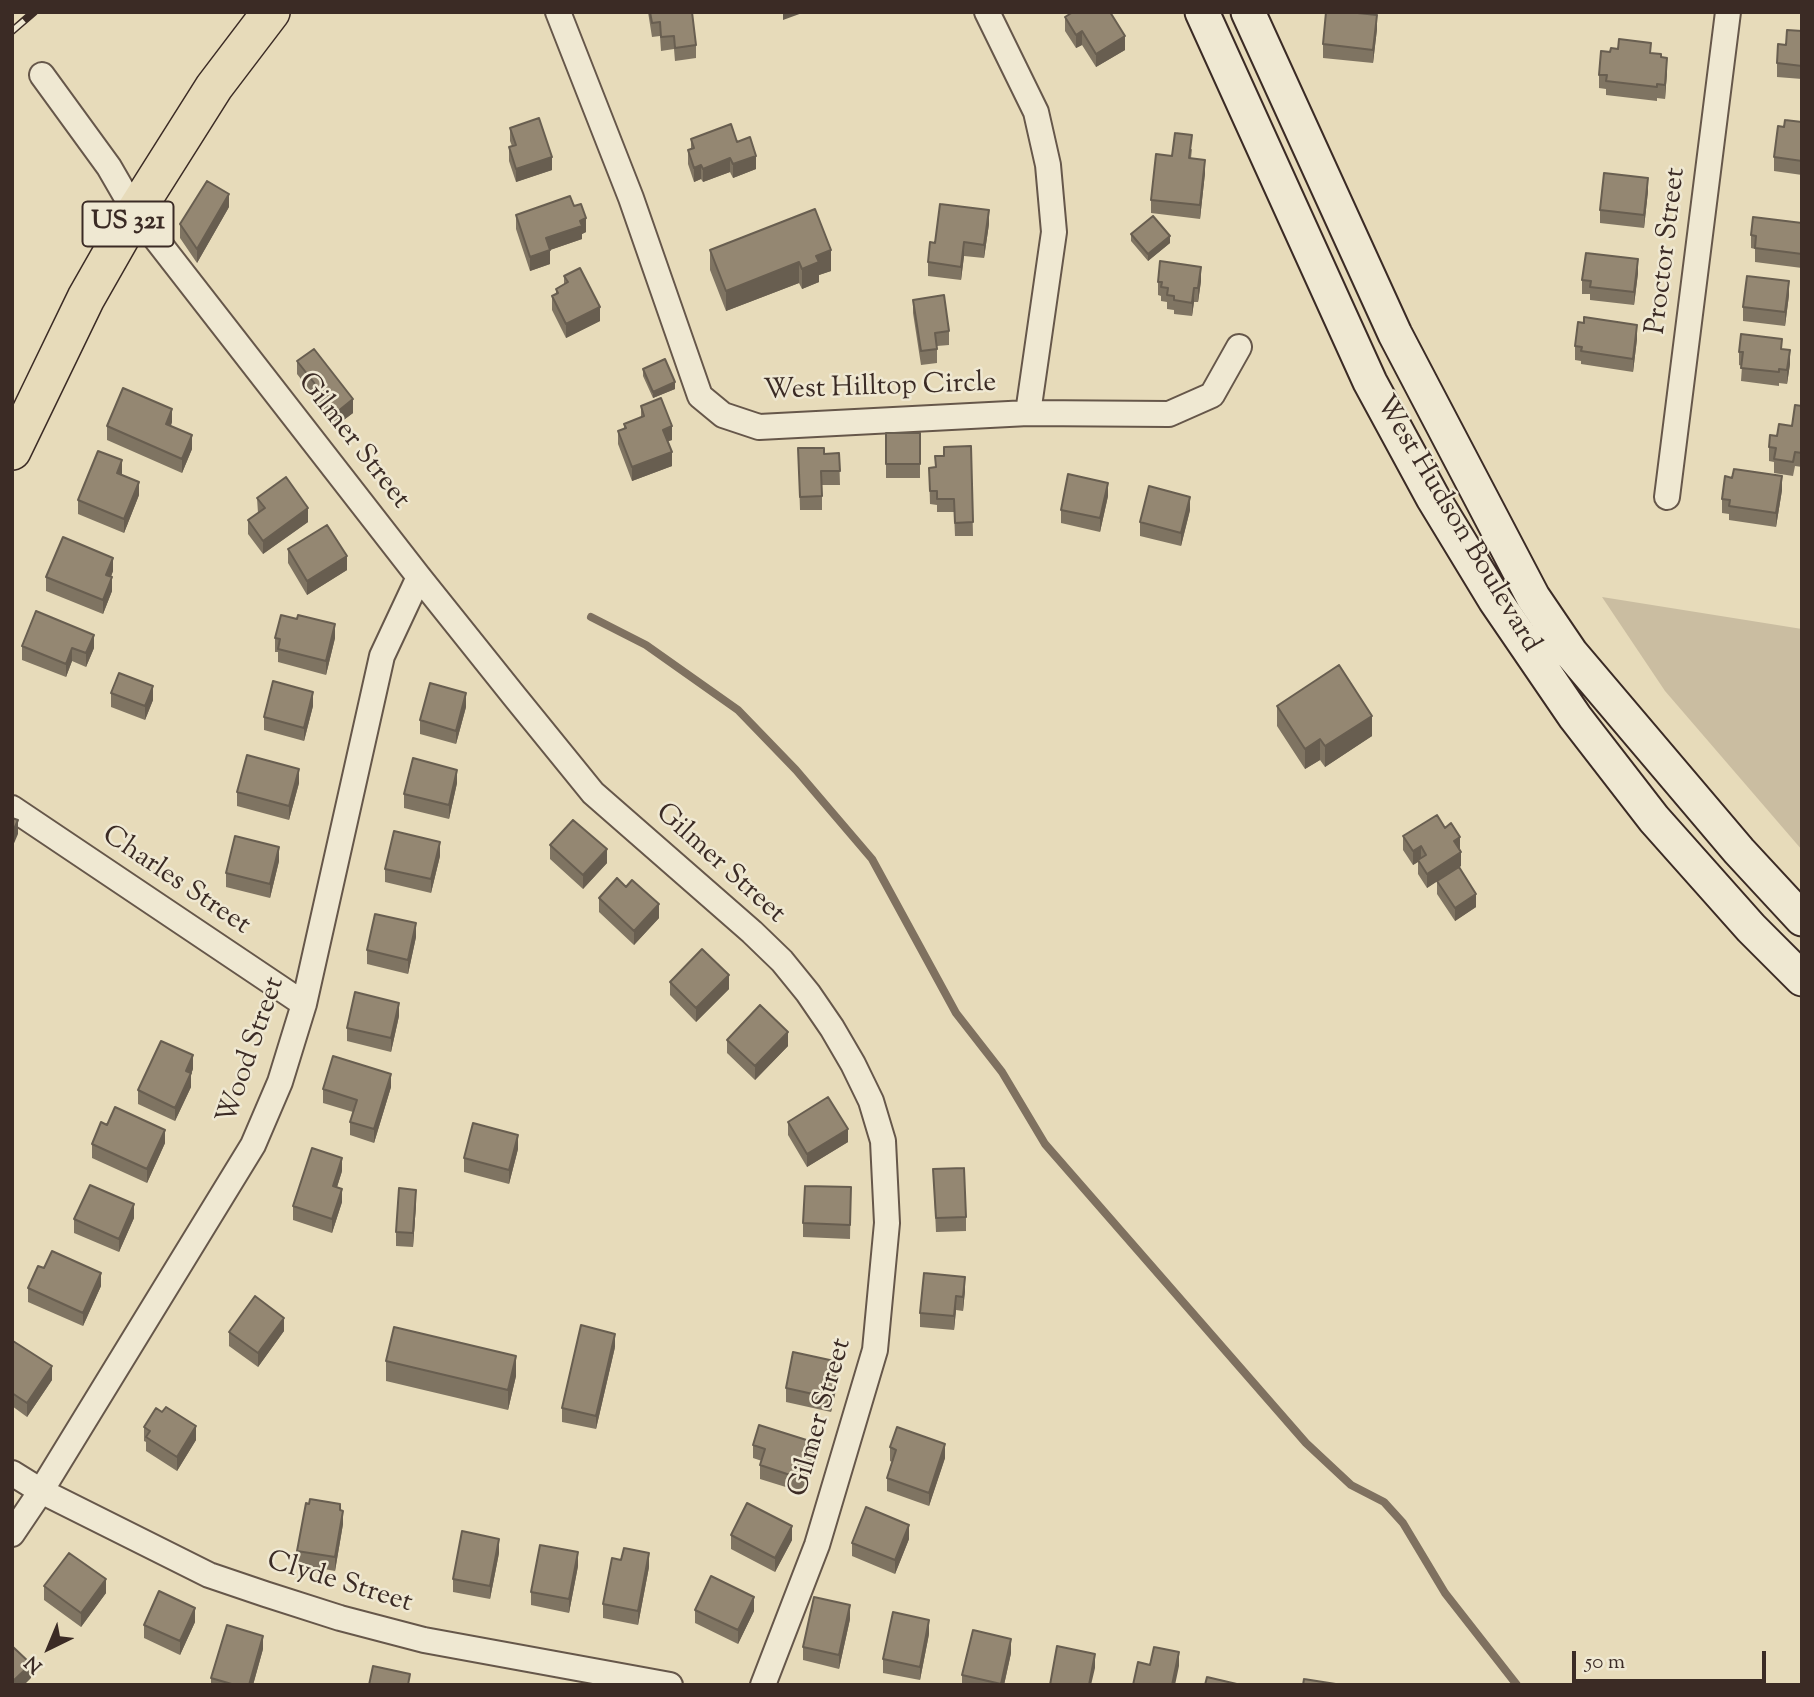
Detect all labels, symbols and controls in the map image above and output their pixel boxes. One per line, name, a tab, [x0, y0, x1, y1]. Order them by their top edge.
street label: Proctor Street	[1641, 166, 1695, 336]
road number: US 321	[82, 202, 174, 246]
street label: Gilmer Street	[288, 367, 416, 517]
street label: West Hilltop Circle	[763, 368, 997, 410]
street label: West Hudson Boulevard	[1366, 391, 1546, 659]
street label: Gilmer Street	[647, 798, 791, 932]
street label: Charles Street	[94, 820, 256, 944]
street label: Wood Street	[212, 973, 294, 1129]
street label: Gilmer Street	[783, 1335, 861, 1501]
street label: Clyde Street	[262, 1546, 416, 1622]
north arrow	[14, 1613, 84, 1683]
scale bar	[1576, 1638, 1770, 1682]
text: 50 m	[1585, 1648, 1625, 1678]
text: N	[20, 1649, 49, 1679]

